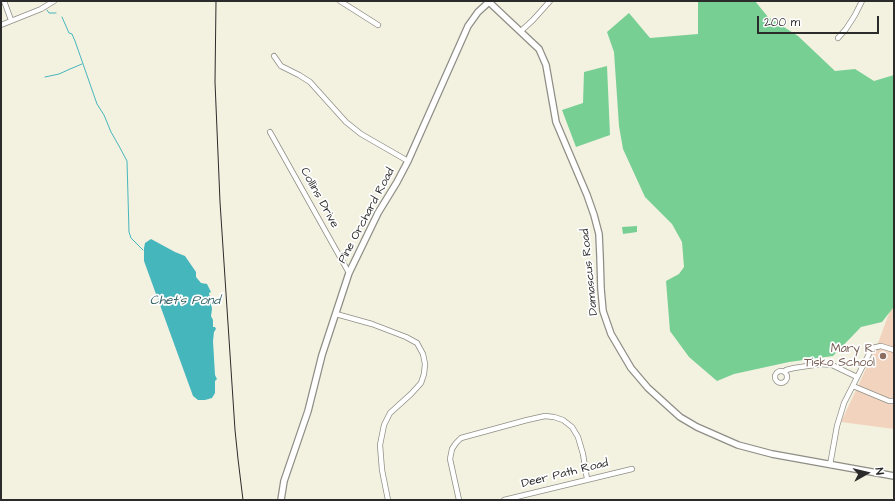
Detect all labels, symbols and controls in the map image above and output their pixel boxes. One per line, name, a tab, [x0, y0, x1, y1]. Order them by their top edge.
scale bar	[759, 8, 881, 34]
text: 200 m	[764, 14, 800, 31]
street label: Collins Drive	[297, 165, 341, 231]
street label: Pine Orchard Road	[336, 166, 398, 266]
street label: Damascus Road	[578, 228, 602, 316]
water label: Chet's Pond	[150, 293, 220, 309]
place label: Mary R. Tisko School	[804, 342, 875, 370]
marker: Mary R. Tisko School	[878, 351, 888, 361]
north arrow	[847, 453, 887, 493]
street label: Deer Path Road	[520, 456, 610, 492]
text: N	[871, 467, 887, 476]

